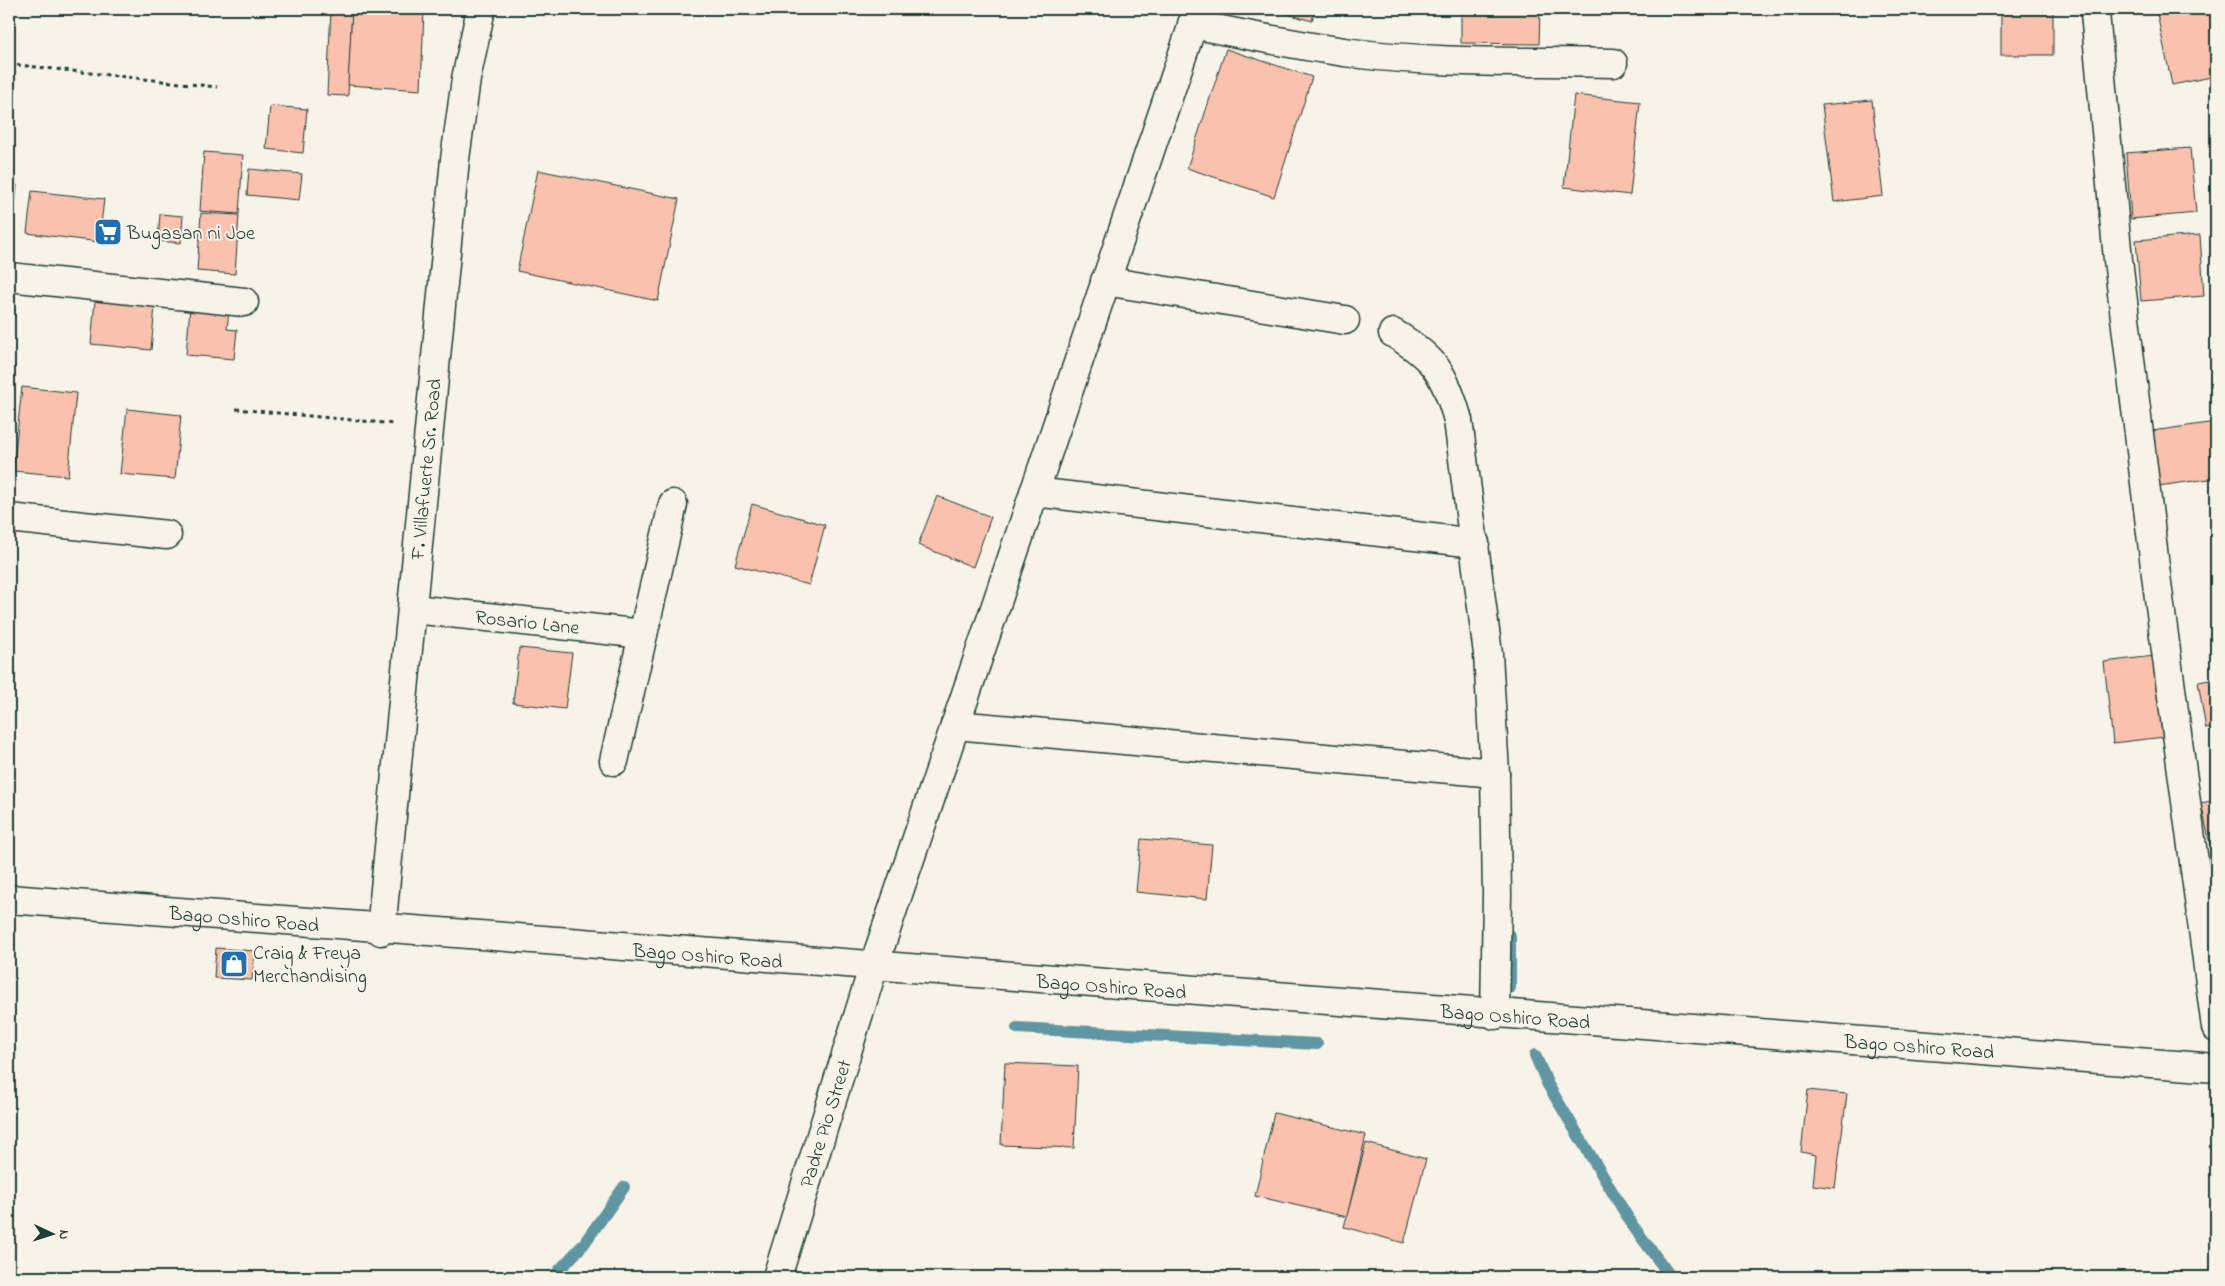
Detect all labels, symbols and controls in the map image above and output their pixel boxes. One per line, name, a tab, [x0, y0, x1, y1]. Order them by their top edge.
supermarket icon: Bugasan ni Joe	[93, 217, 123, 247]
place label: Bugasan ni Joe	[126, 220, 255, 250]
street label: F. Villafuerte Sr. Road	[405, 377, 451, 562]
street label: Rosario Lane	[473, 604, 581, 644]
street label: Bago Oshiro Road	[167, 900, 320, 942]
street label: Bago Oshiro Road	[631, 937, 784, 978]
place label: Craig & Freya Merchandising	[253, 940, 367, 993]
shop icon: Craig & Freya Merchandising	[219, 949, 249, 979]
street label: Bago Oshiro Road	[1034, 968, 1187, 1009]
street label: Bago Oshiro Road	[1438, 999, 1591, 1039]
street label: Bago Oshiro Road	[1842, 1028, 1995, 1068]
street label: Padre Pio Street	[794, 1056, 861, 1192]
north arrow	[28, 1208, 78, 1258]
text: N	[53, 1229, 74, 1240]

